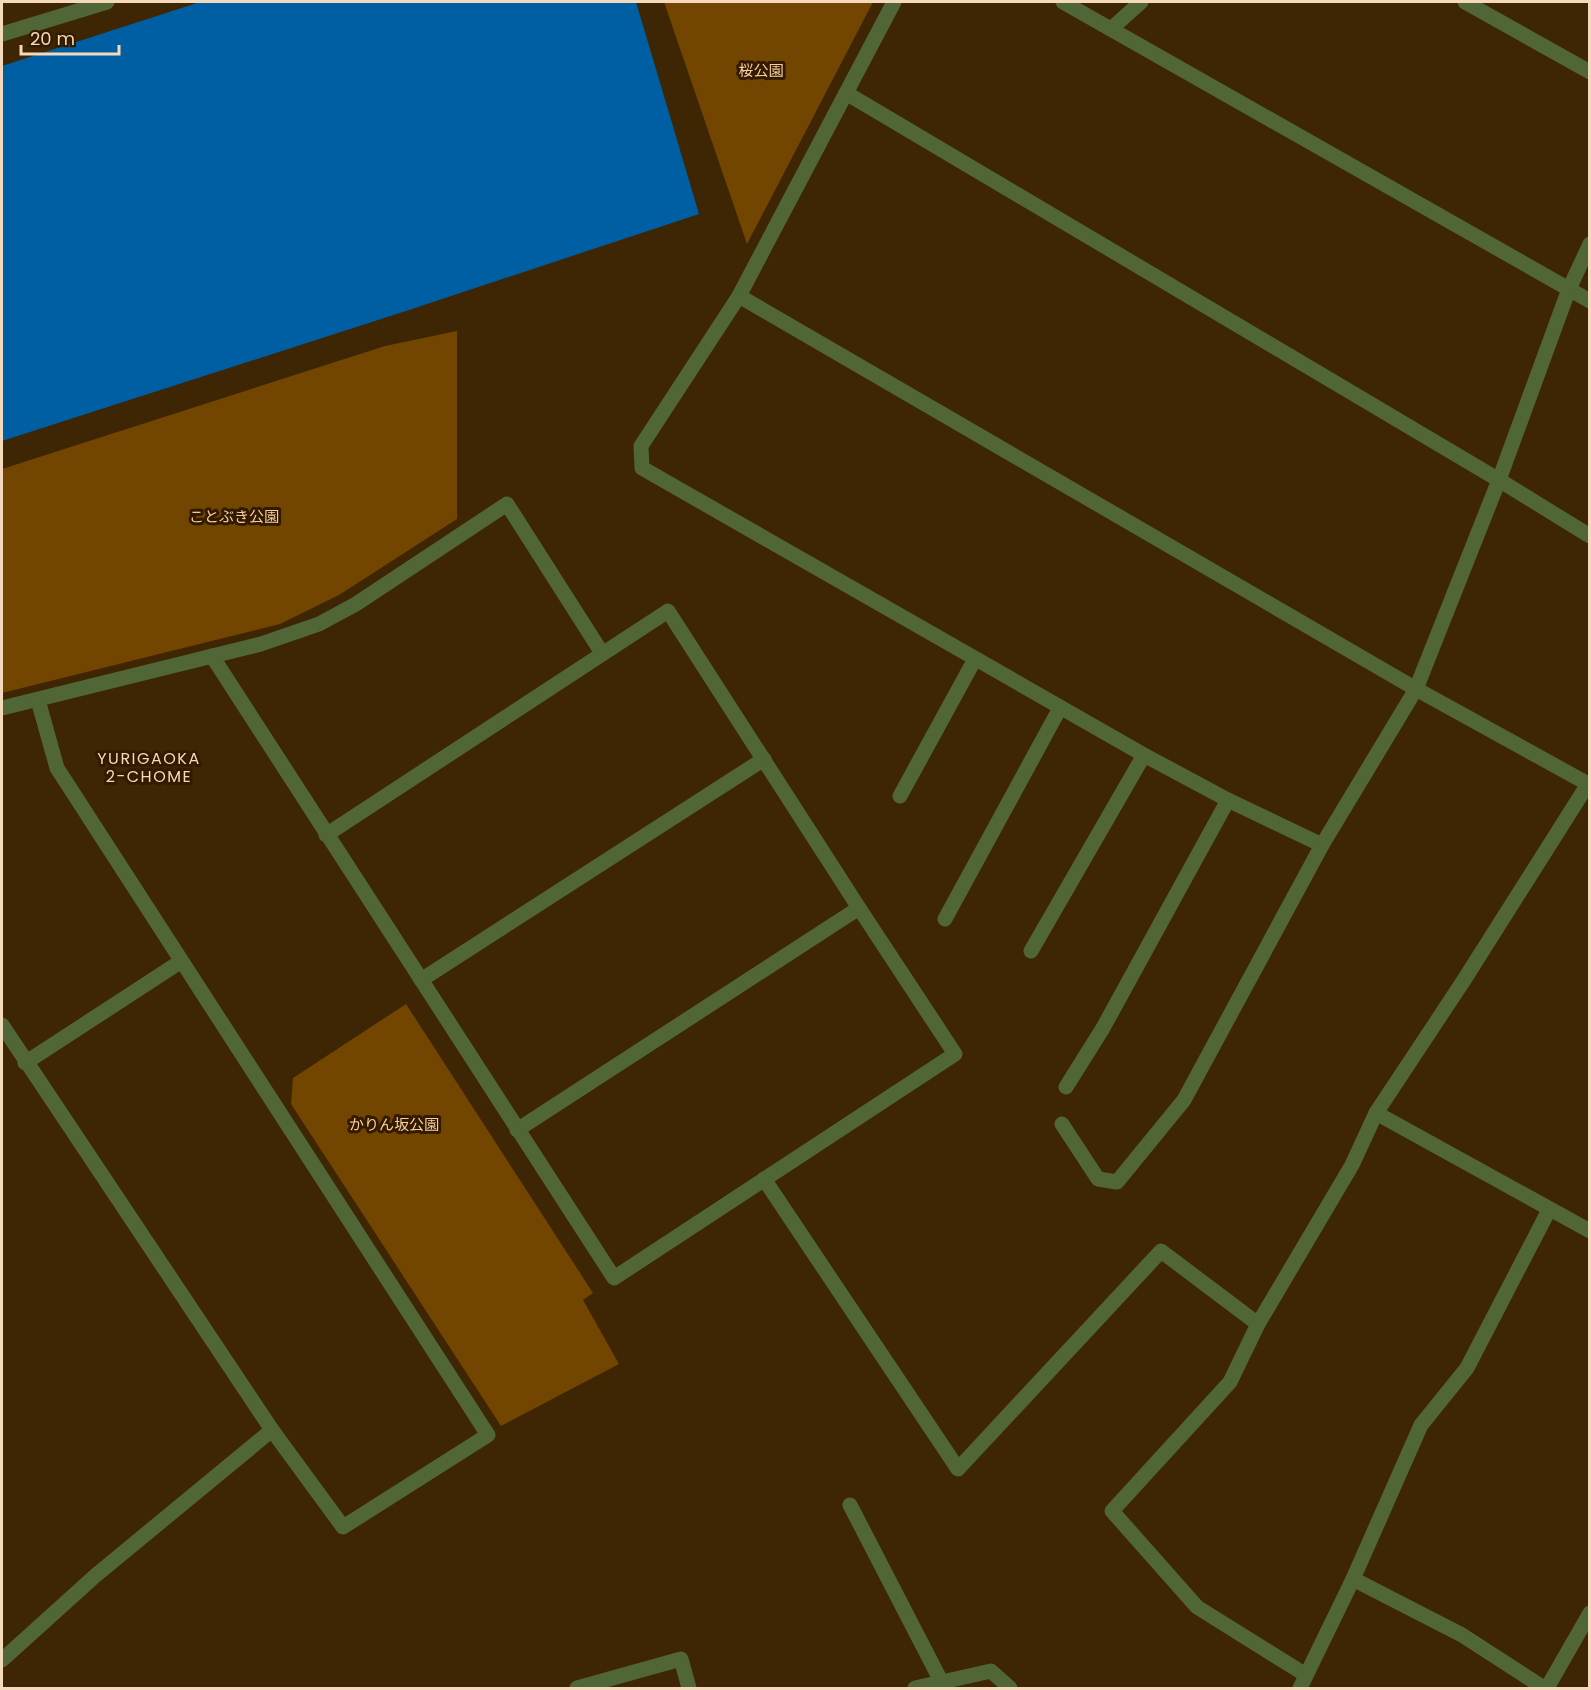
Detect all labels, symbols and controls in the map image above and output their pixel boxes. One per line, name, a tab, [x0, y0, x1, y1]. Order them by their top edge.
scale bar	[21, 18, 118, 56]
text: 20 m	[30, 26, 75, 51]
park label: 桜公園	[738, 60, 784, 81]
park label: ことぶき公園	[189, 506, 279, 527]
district label: YURIGAOKA 2-CHOME	[97, 747, 201, 788]
park label: かりん坂公園	[349, 1114, 439, 1135]

